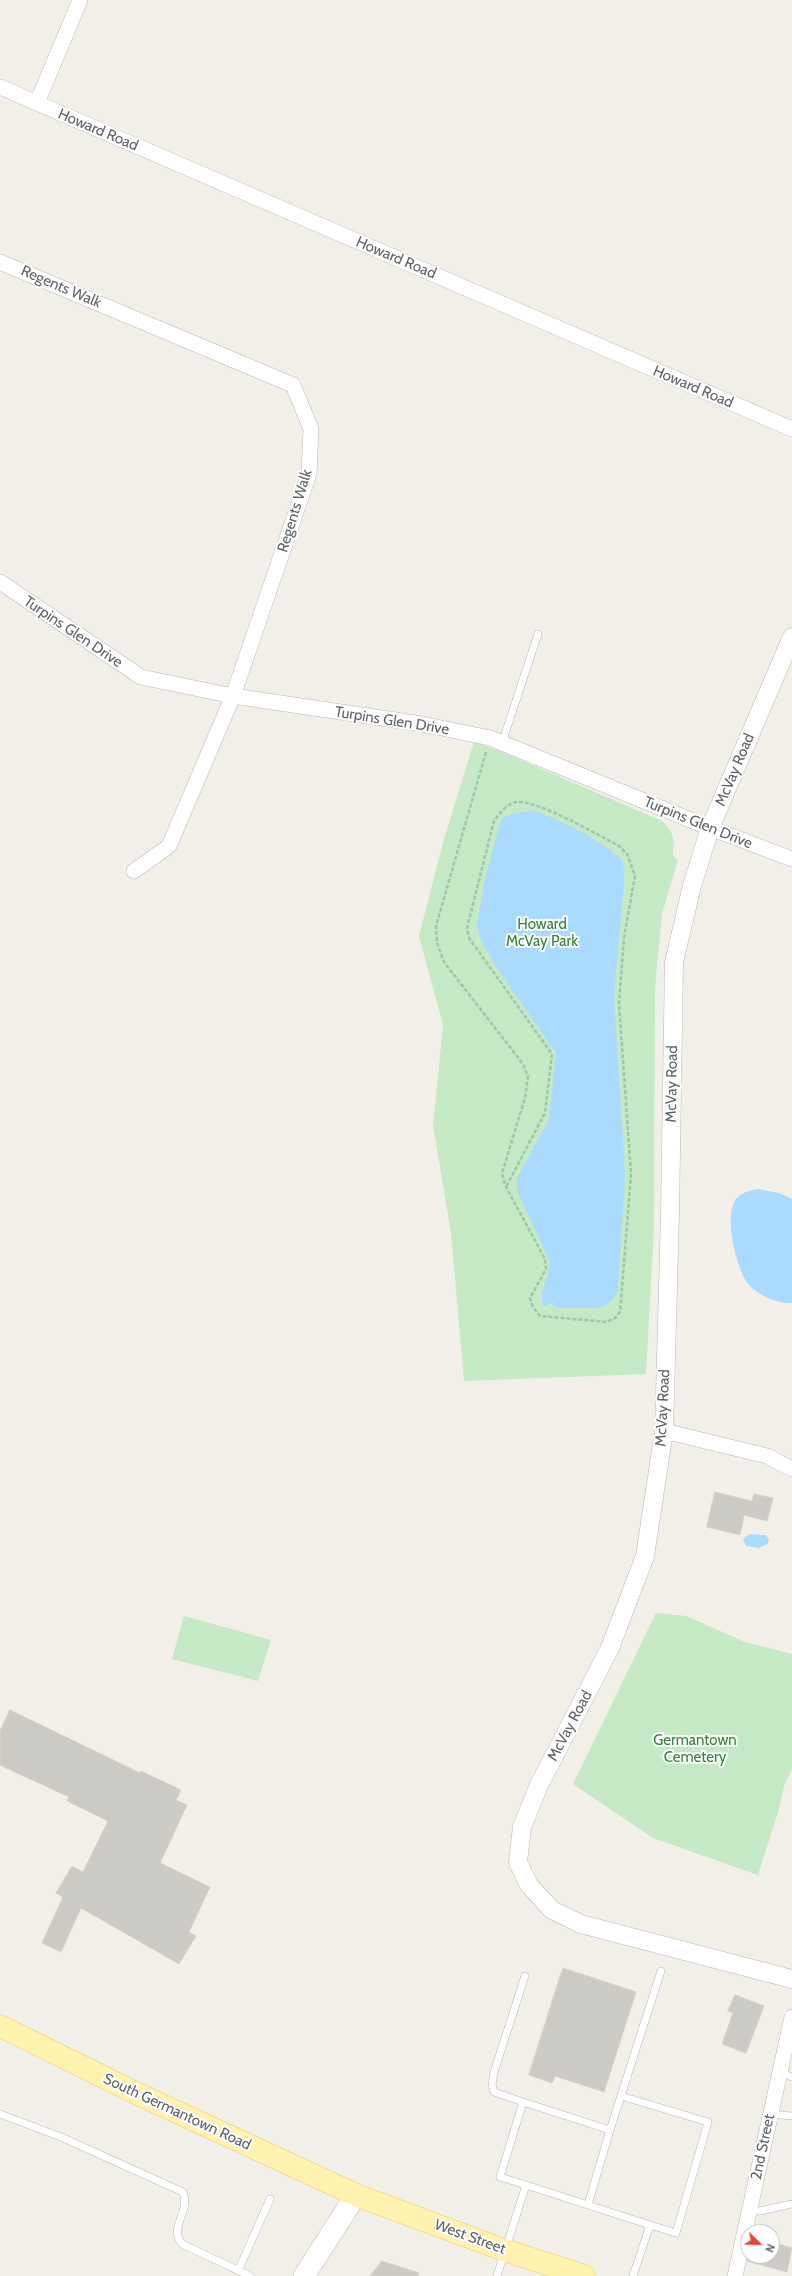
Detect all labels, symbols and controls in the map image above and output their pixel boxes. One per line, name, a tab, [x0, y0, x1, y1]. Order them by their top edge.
street label: Howard Road	[55, 105, 141, 155]
street label: Howard Road	[353, 233, 439, 283]
street label: Regents Walk	[18, 262, 104, 312]
street label: Howard Road	[650, 362, 736, 412]
street label: Regents Walk	[274, 467, 316, 555]
street label: Turpins Glen Drive	[20, 592, 126, 672]
street label: Turpins Glen Drive	[334, 703, 450, 739]
street label: McVay Road	[712, 731, 758, 809]
street label: Turpins Glen Drive	[641, 793, 755, 853]
park label: Howard McVay Park	[506, 916, 578, 951]
street label: McVay Road	[662, 1045, 682, 1123]
street label: McVay Road	[652, 1369, 674, 1447]
street label: McVay Road	[544, 1688, 596, 1764]
park label: Germantown Cemetery	[653, 1732, 737, 1767]
street label: South Germantown Road	[100, 2070, 254, 2154]
street label: 2nd Street	[747, 2113, 779, 2181]
street label: West Street	[432, 2216, 508, 2258]
north arrow	[740, 2224, 780, 2264]
text: N	[762, 2242, 778, 2255]

